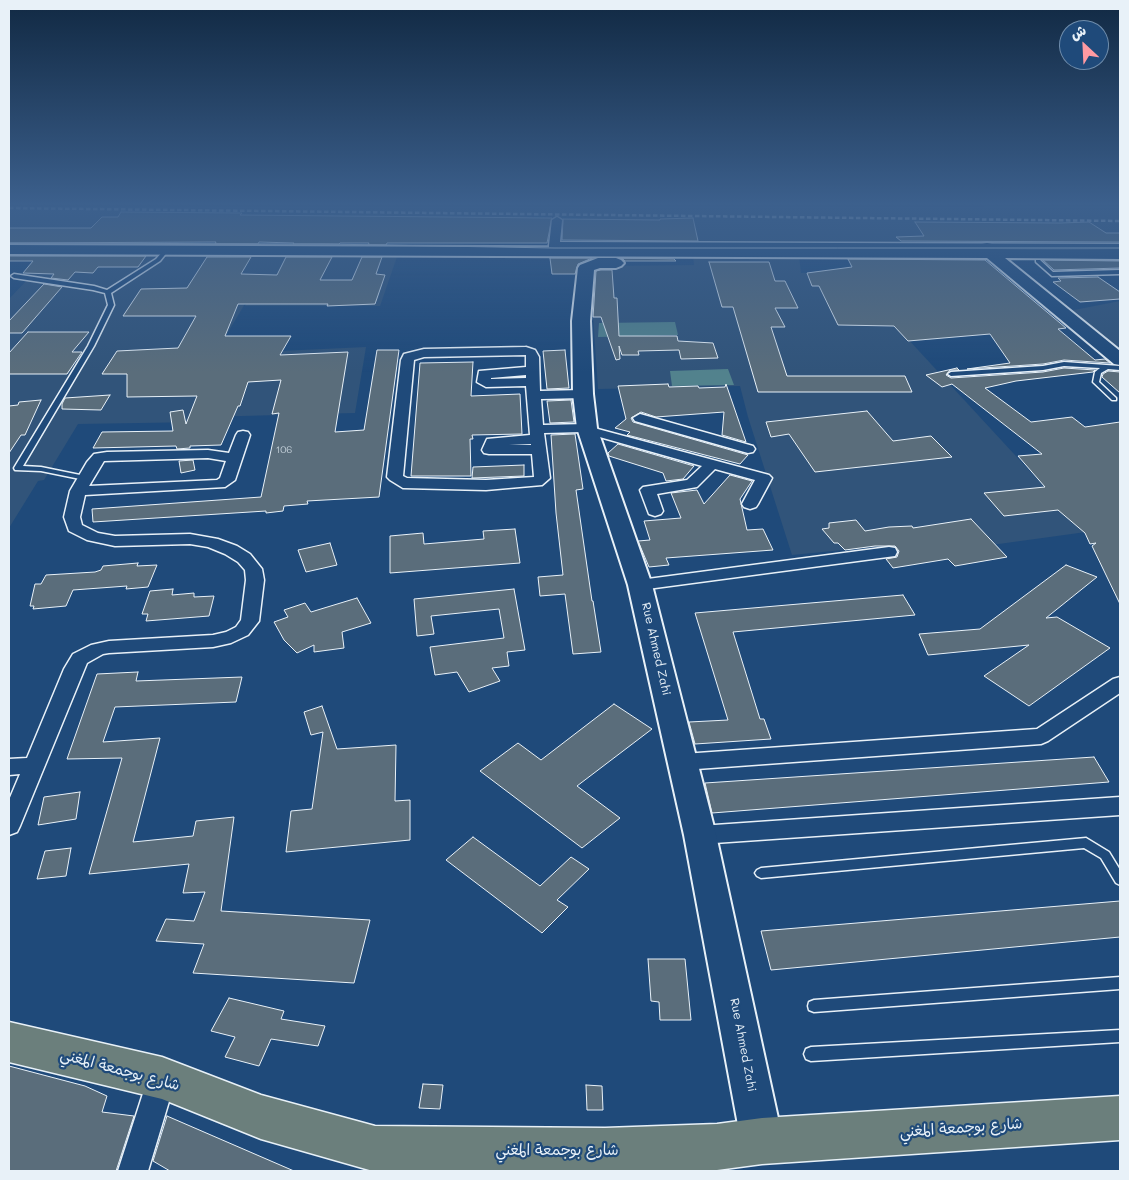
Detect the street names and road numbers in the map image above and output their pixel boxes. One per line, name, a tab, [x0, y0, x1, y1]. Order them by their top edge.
street label: Rue Ahmed Zahi	[638, 601, 674, 697]
street label: Rue Ahmed Zahi	[727, 997, 759, 1093]
street label: شارع بوجمعة المغني	[58, 1045, 182, 1095]
street label: شارع بوجمعة المغني	[899, 1115, 1023, 1141]
street label: شارع بوجمعة المغني	[495, 1141, 619, 1159]

